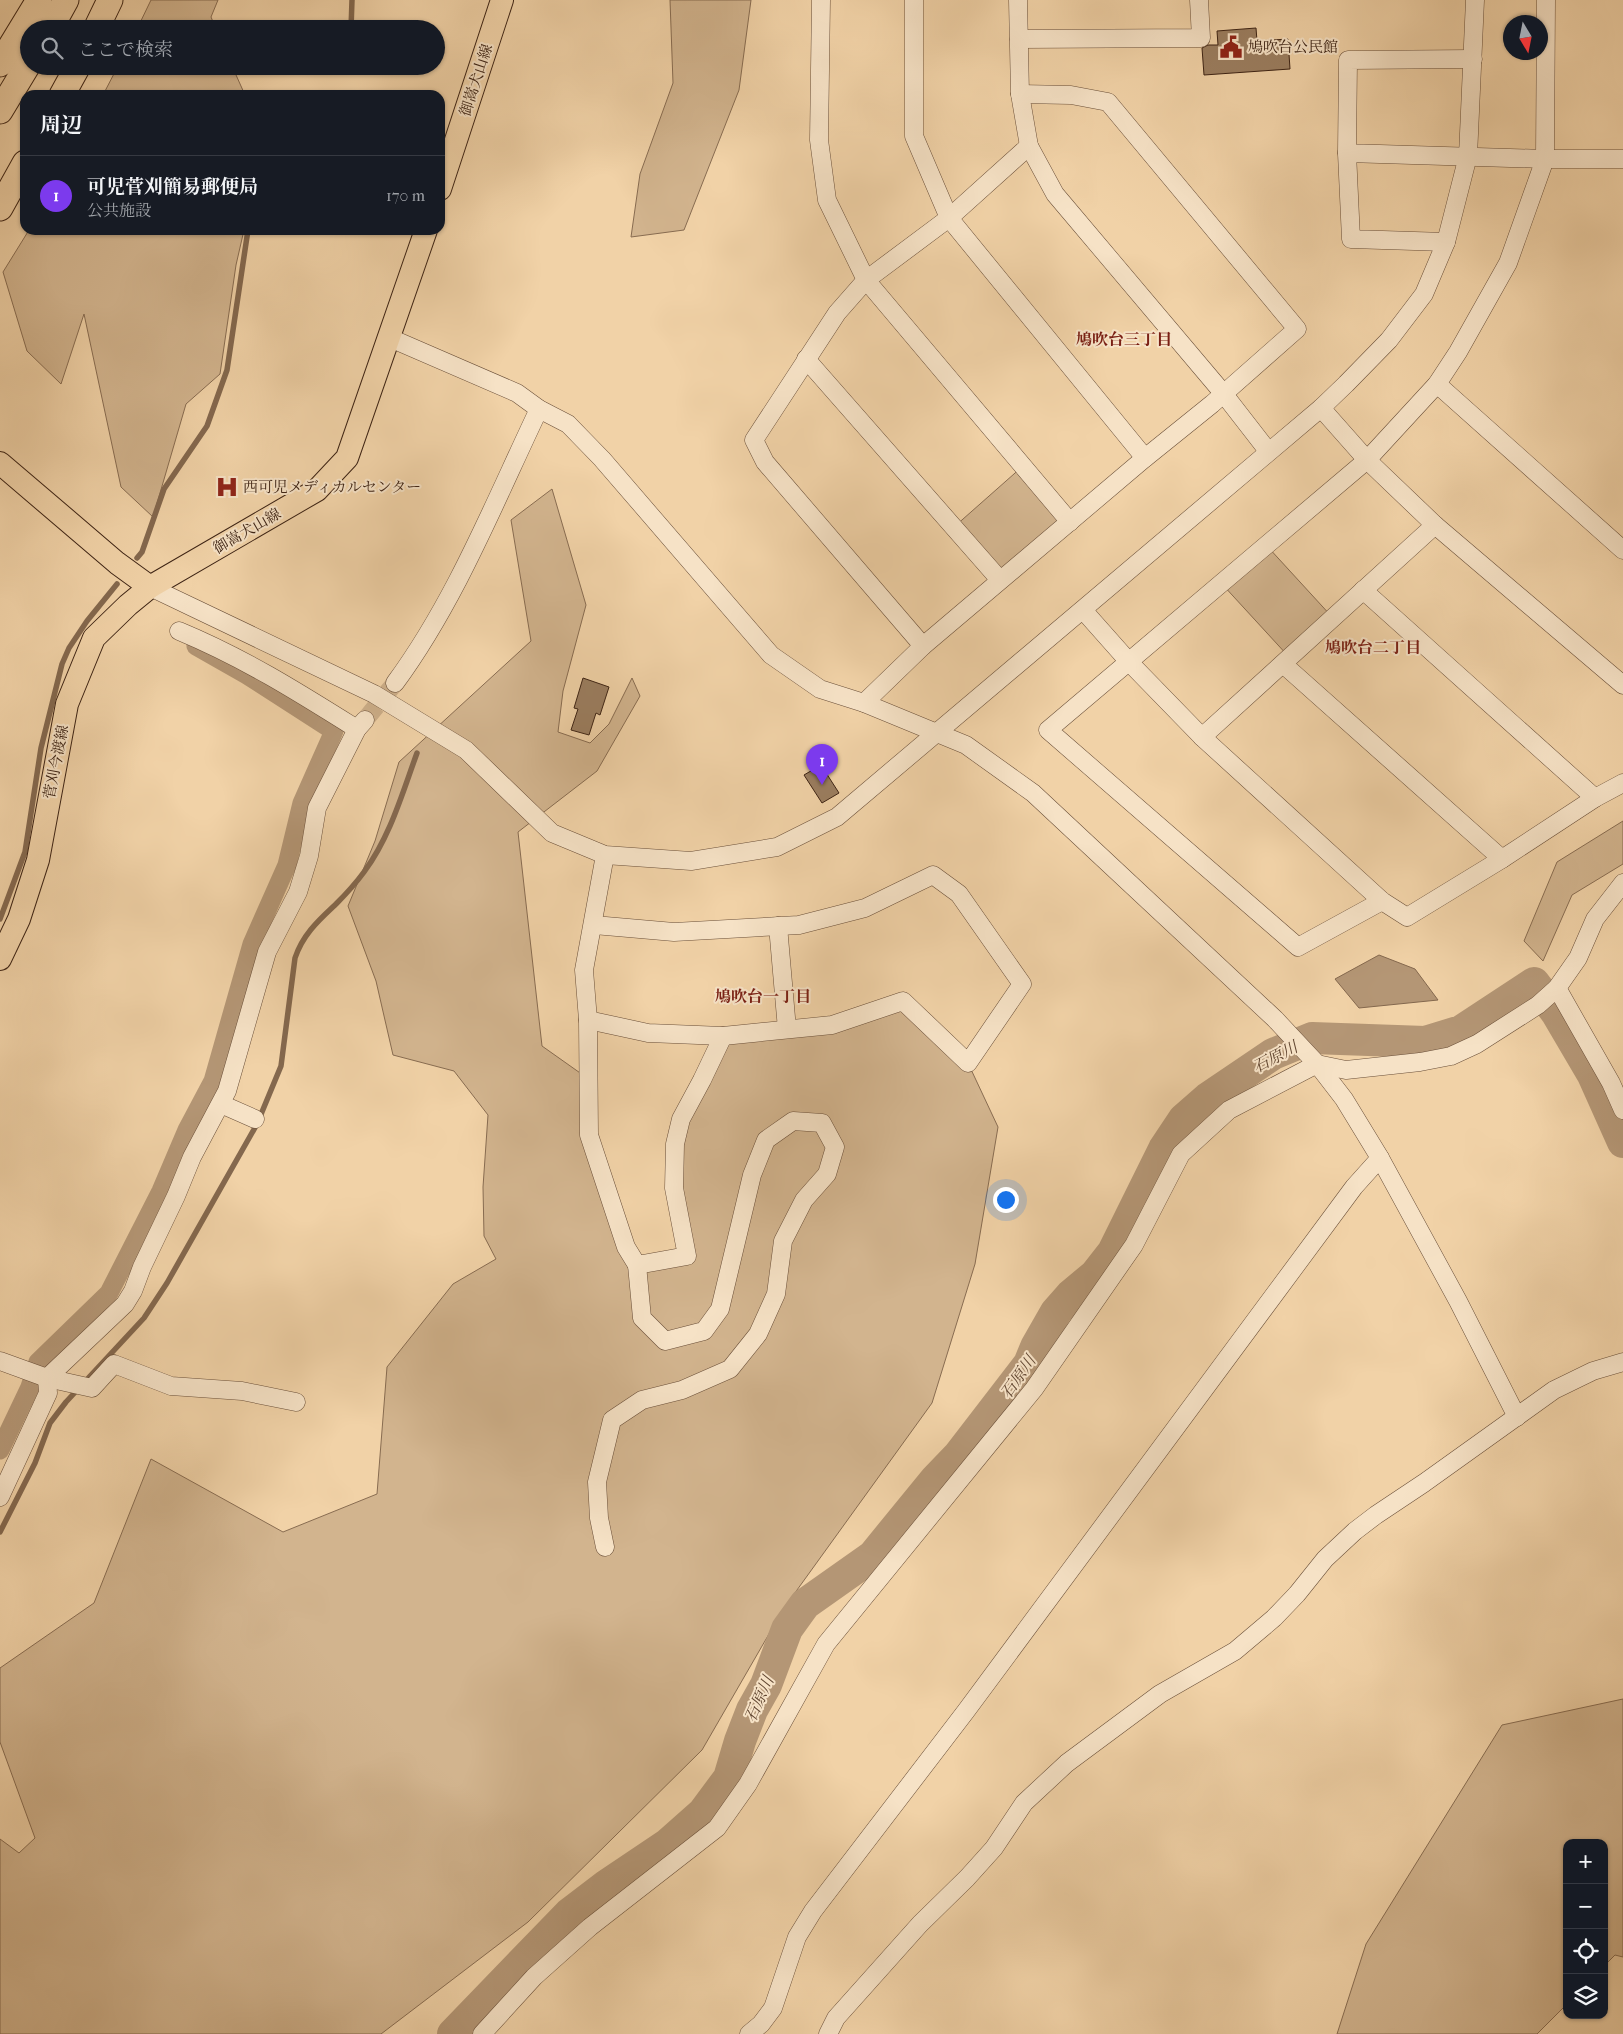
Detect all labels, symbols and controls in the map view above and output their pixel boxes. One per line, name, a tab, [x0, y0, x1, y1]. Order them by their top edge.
north arrow	[1503, 15, 1548, 60]
search box	[20, 20, 445, 75]
icon: search	[38, 34, 66, 62]
public building icon: 鳩吹台公民館	[1218, 34, 1244, 60]
place label: 鳩吹台公民館	[1248, 38, 1338, 56]
text: ここで検索	[78, 39, 173, 61]
street label: 御嵩犬山線	[456, 42, 496, 118]
text: 周辺	[40, 113, 82, 137]
text: 可児菅刈簡易郵便局	[87, 176, 258, 198]
text: 1	[53, 186, 59, 205]
text: 170 m	[386, 186, 425, 205]
text: 公共施設	[87, 201, 151, 220]
district label: 鳩吹台三丁目	[1076, 330, 1172, 349]
hospital icon: 西可児メディカルセンター	[214, 474, 240, 500]
place label: 西可児メディカルセンター	[243, 478, 421, 496]
street label: 御嵩犬山線	[210, 504, 284, 558]
district label: 鳩吹台二丁目	[1325, 638, 1421, 657]
street label: 菅刈今渡線	[40, 723, 72, 801]
pin: 1	[806, 744, 838, 785]
district label: 鳩吹台一丁目	[715, 987, 811, 1006]
water label: 石原川	[1249, 1036, 1302, 1077]
your location	[993, 1187, 1019, 1213]
water label: 石原川	[996, 1350, 1041, 1402]
water label: 石原川	[741, 1671, 778, 1725]
map controls	[1563, 1839, 1608, 2019]
button: +	[1563, 1839, 1608, 1884]
button: −	[1563, 1884, 1608, 1929]
button: locate	[1563, 1929, 1608, 1974]
button: layers	[1563, 1974, 1608, 2019]

